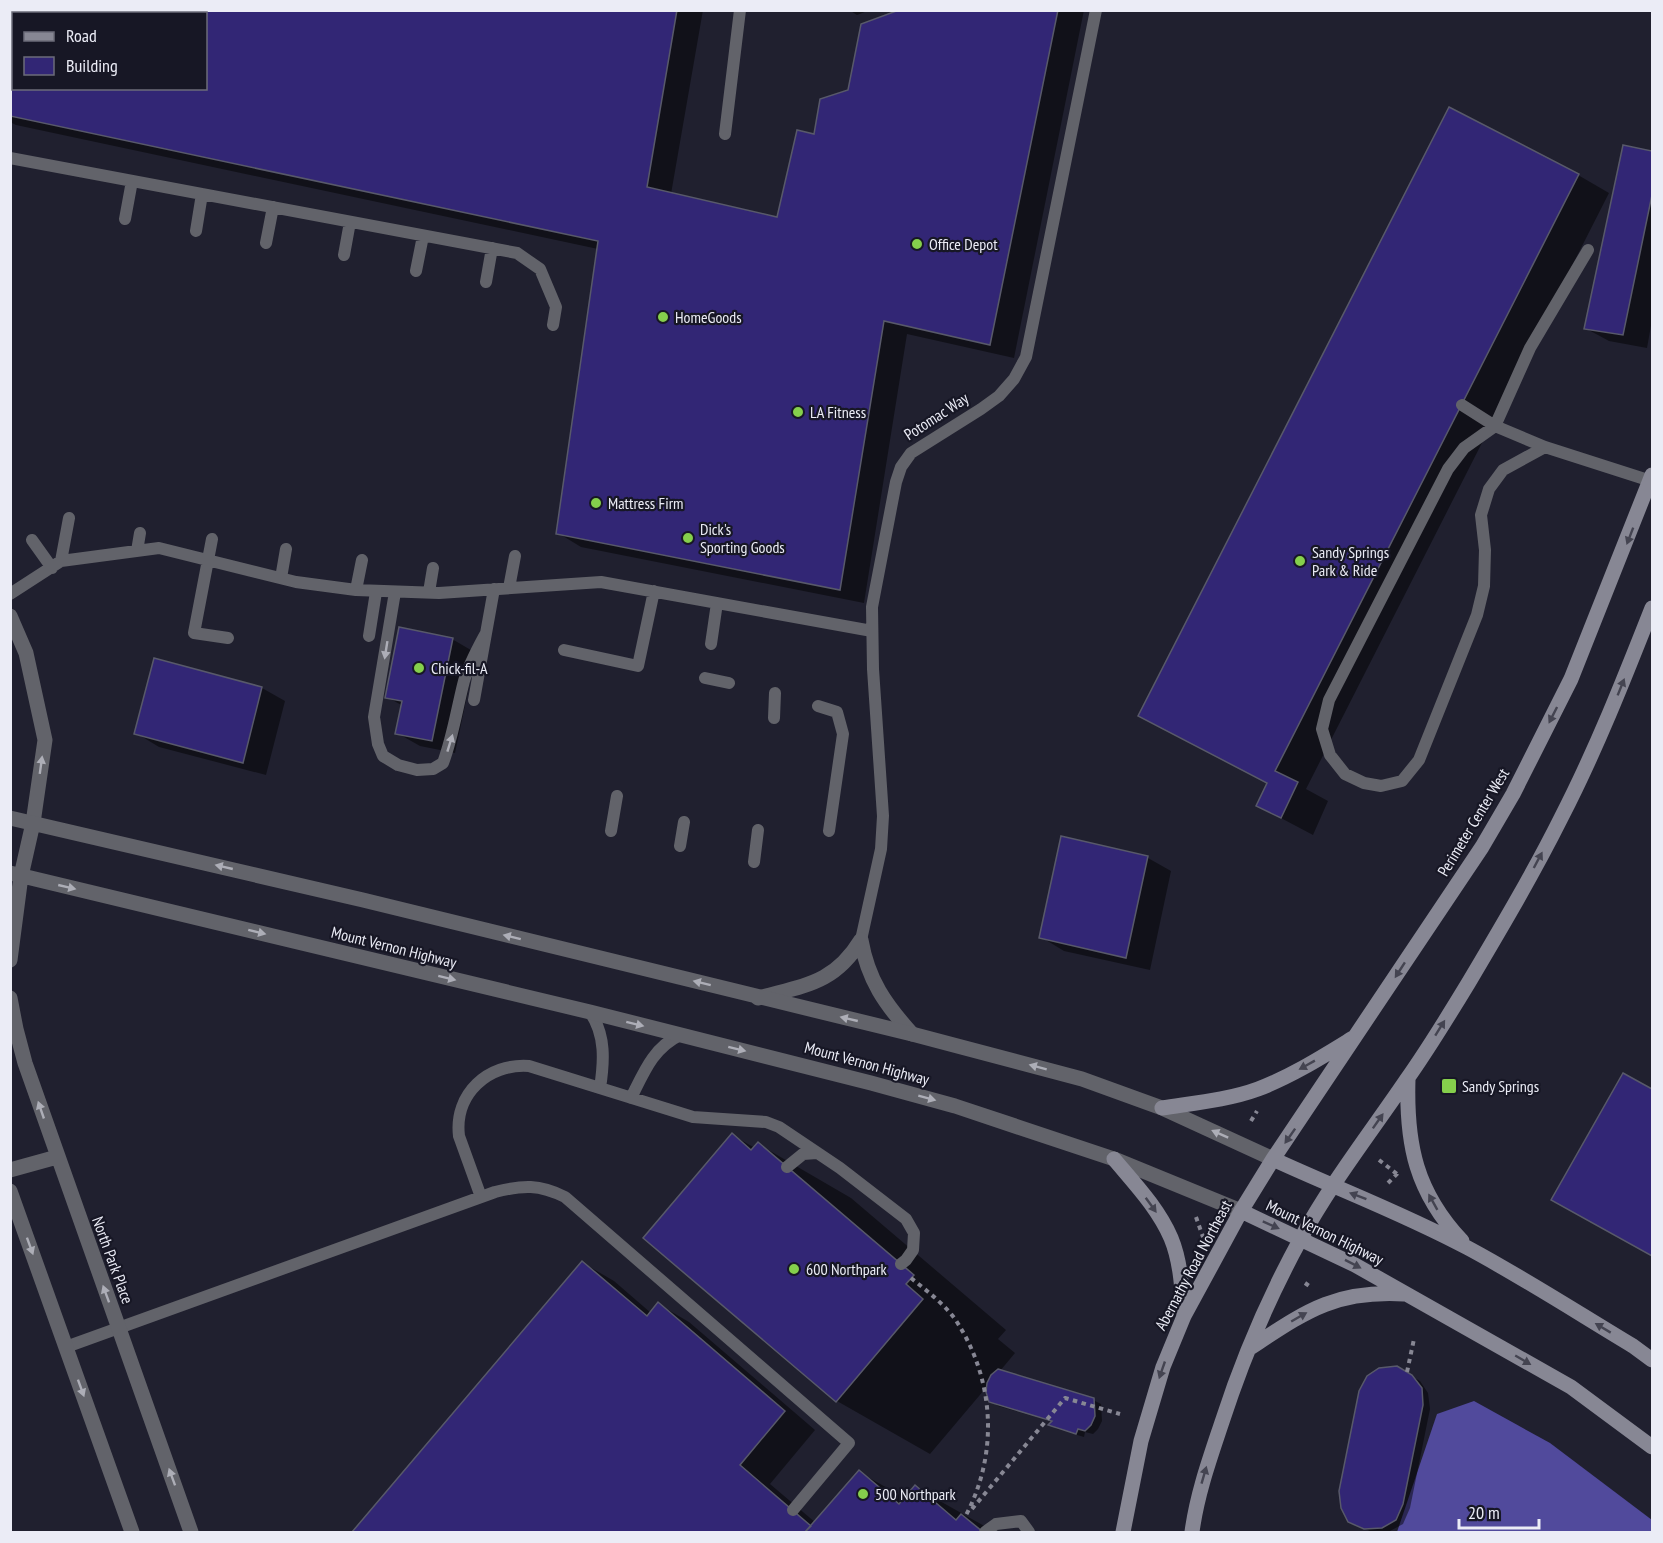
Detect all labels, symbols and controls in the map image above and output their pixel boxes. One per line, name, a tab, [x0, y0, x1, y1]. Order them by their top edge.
legend	[12, 12, 207, 90]
text: Road	[66, 24, 97, 47]
text: Building	[66, 54, 118, 77]
place label: Office Depot	[929, 234, 998, 254]
marker: Office Depot	[910, 237, 924, 251]
place label: HomeGoods	[675, 307, 742, 327]
marker: HomeGoods	[656, 310, 670, 324]
street label: Potomac Way	[900, 388, 972, 444]
place label: LA Fitness	[810, 402, 866, 422]
marker: LA Fitness	[791, 405, 805, 419]
place label: Mattress Firm	[608, 493, 683, 513]
marker: Mattress Firm	[589, 496, 603, 510]
place label: Dick's Sporting Goods	[700, 519, 785, 557]
one-way arrow	[1625, 527, 1635, 545]
marker: Dick's Sporting Goods	[681, 531, 695, 545]
place label: Sandy Springs Park & Ride	[1312, 542, 1389, 580]
marker: Sandy Springs Park & Ride	[1293, 554, 1307, 568]
one-way arrow	[381, 641, 390, 660]
place label: Chick-fil-A	[431, 658, 488, 678]
marker: Chick-fil-A	[412, 661, 426, 675]
one-way arrow	[1617, 678, 1626, 696]
one-way arrow	[1548, 706, 1558, 723]
one-way arrow	[446, 734, 455, 752]
one-way arrow	[37, 755, 46, 774]
street label: Perimeter Center West	[1433, 764, 1513, 880]
one-way arrow	[1533, 852, 1543, 869]
one-way arrow	[215, 861, 234, 871]
one-way arrow	[58, 882, 77, 892]
street label: Mount Vernon Highway	[329, 922, 459, 972]
one-way arrow	[248, 928, 266, 938]
one-way arrow	[503, 931, 522, 941]
one-way arrow	[1394, 962, 1406, 978]
one-way arrow	[437, 973, 456, 983]
one-way arrow	[692, 978, 711, 988]
one-way arrow	[839, 1014, 858, 1023]
one-way arrow	[626, 1019, 644, 1029]
one-way arrow	[1434, 1020, 1445, 1037]
street label: Mount Vernon Highway	[802, 1037, 932, 1089]
one-way arrow	[728, 1044, 746, 1054]
one-way arrow	[1298, 1060, 1315, 1070]
one-way arrow	[1028, 1062, 1046, 1071]
place label: Sandy Springs	[1462, 1076, 1539, 1096]
marker: Sandy Springs	[1440, 1077, 1458, 1095]
one-way arrow	[918, 1094, 936, 1103]
one-way arrow	[36, 1101, 46, 1119]
one-way arrow	[1372, 1113, 1384, 1129]
one-way arrow	[1284, 1128, 1296, 1144]
one-way arrow	[1212, 1129, 1229, 1138]
one-way arrow	[1349, 1191, 1367, 1201]
one-way arrow	[1428, 1193, 1438, 1210]
street label: Mount Vernon Highway	[1263, 1195, 1387, 1269]
one-way arrow	[1145, 1196, 1157, 1212]
street label: Abernathy Road Northeast	[1150, 1196, 1236, 1334]
street label: North Park Place	[88, 1214, 138, 1306]
one-way arrow	[1262, 1220, 1280, 1230]
one-way arrow	[26, 1237, 36, 1255]
place label: 600 Northpark	[806, 1259, 887, 1279]
one-way arrow	[1345, 1259, 1362, 1269]
marker: 600 Northpark	[787, 1262, 801, 1276]
one-way arrow	[100, 1285, 110, 1303]
one-way arrow	[1291, 1312, 1308, 1322]
one-way arrow	[1595, 1323, 1611, 1334]
one-way arrow	[1515, 1354, 1532, 1364]
one-way arrow	[1157, 1361, 1167, 1379]
one-way arrow	[76, 1379, 86, 1397]
one-way arrow	[1200, 1466, 1209, 1484]
one-way arrow	[166, 1468, 176, 1486]
place label: 500 Northpark	[875, 1484, 956, 1504]
marker: 500 Northpark	[856, 1487, 870, 1501]
scale bar	[1459, 1492, 1538, 1530]
text: 20 m	[1468, 1501, 1500, 1524]

